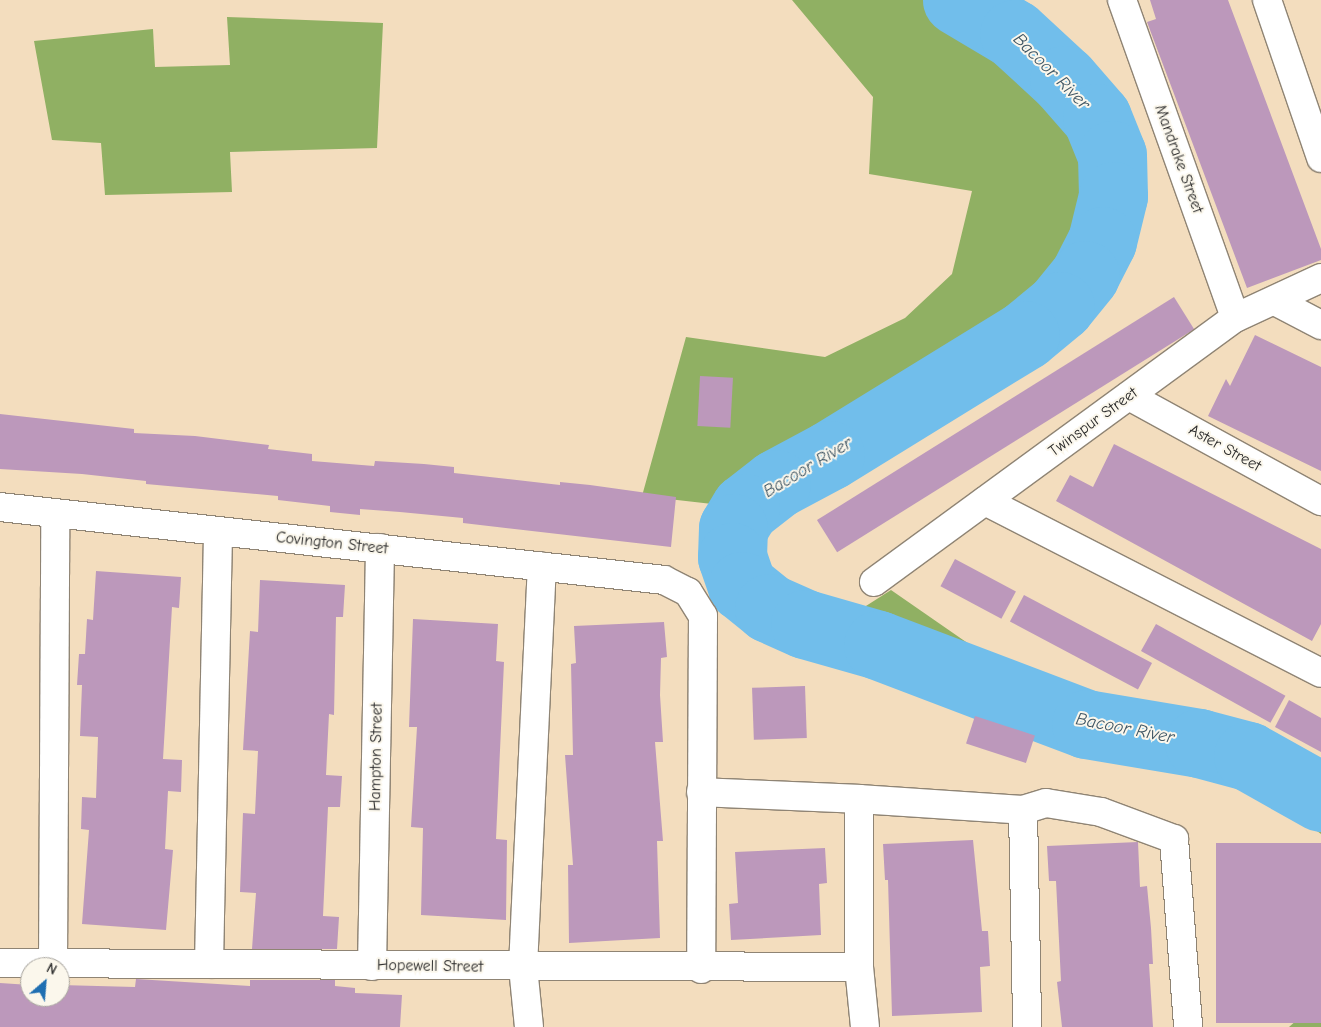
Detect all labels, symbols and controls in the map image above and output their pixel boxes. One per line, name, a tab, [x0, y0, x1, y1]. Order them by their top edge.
water label: Bacoor River	[1008, 29, 1094, 115]
street label: Mandrake Street	[1150, 102, 1208, 216]
street label: Twinspur Street	[1045, 383, 1141, 461]
street label: Aster Street	[1185, 420, 1265, 476]
water label: Bacoor River	[760, 433, 856, 503]
street label: Covington Street	[275, 528, 389, 558]
street label: Hampton Street	[365, 703, 387, 811]
water label: Bacoor River	[1074, 709, 1176, 749]
street label: Hopewell Street	[377, 955, 483, 977]
north arrow	[20, 957, 70, 1007]
text: N	[44, 959, 60, 979]

